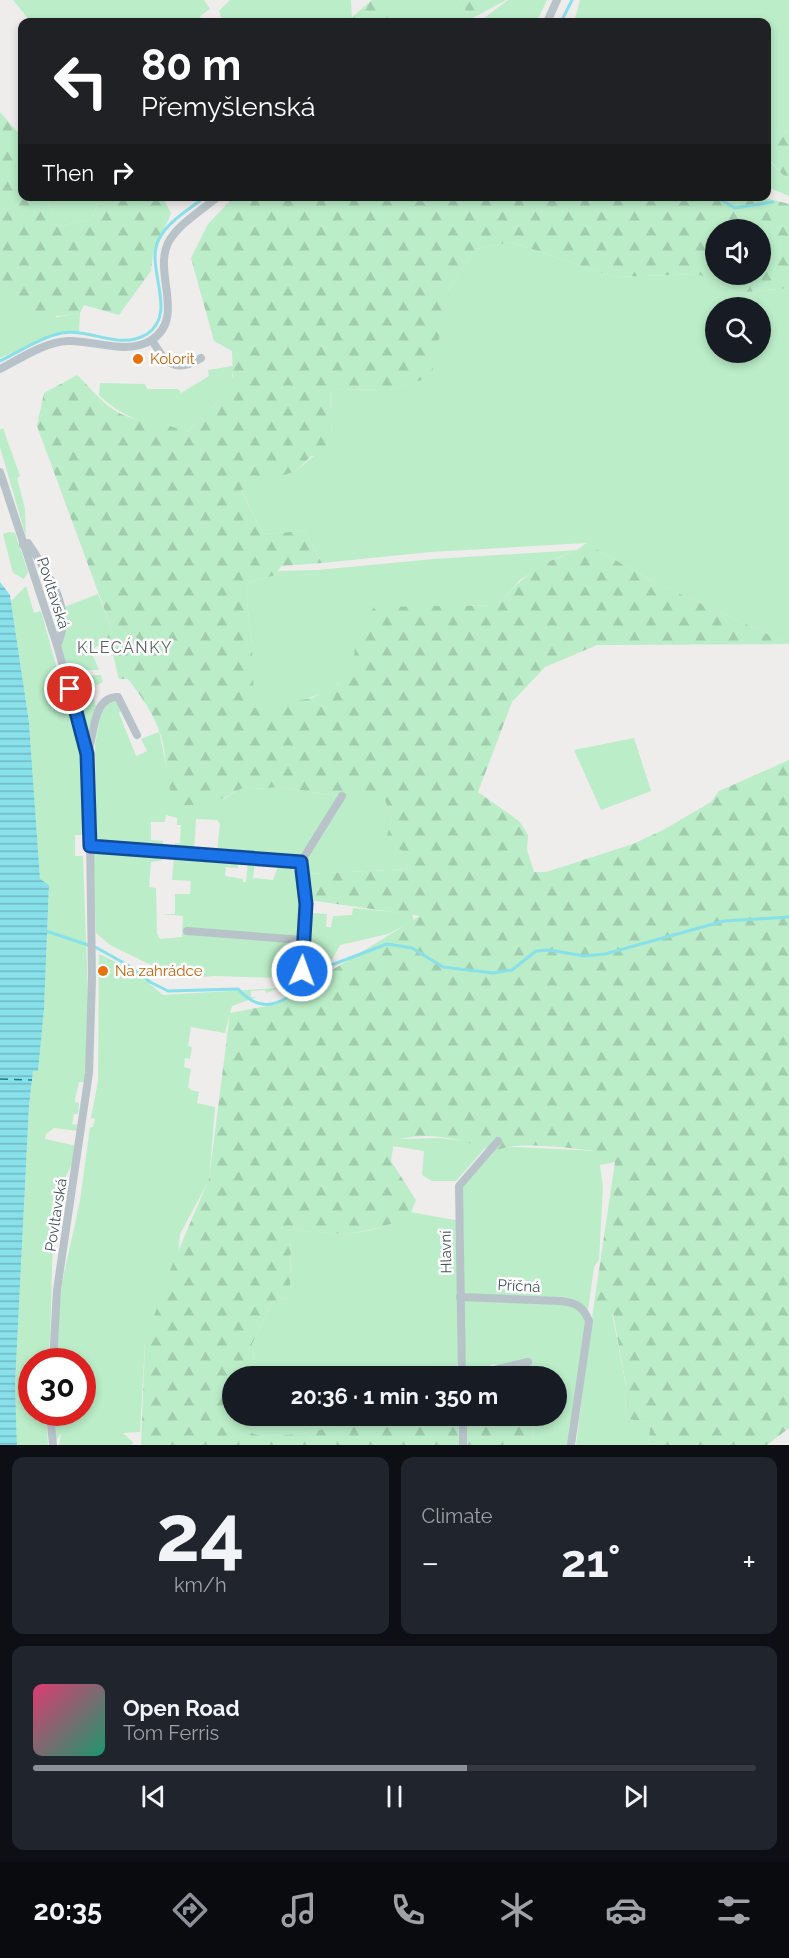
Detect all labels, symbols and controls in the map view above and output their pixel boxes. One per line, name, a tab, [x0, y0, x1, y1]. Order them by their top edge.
text: 80 m	[141, 41, 241, 90]
icon: left	[42, 42, 120, 120]
text: Přemyšlenská	[141, 91, 315, 122]
icon: right	[106, 156, 139, 189]
text: Then	[42, 160, 94, 186]
map controls	[705, 219, 771, 363]
button: sound	[705, 219, 771, 285]
button: search	[705, 297, 771, 363]
place label: Kolorit	[150, 350, 195, 368]
marker: Kolorit	[131, 352, 145, 366]
street label: Povltavská	[33, 555, 73, 631]
district label: KLECÁNKY	[77, 637, 173, 657]
pin	[44, 663, 95, 714]
icon: arrive	[53, 672, 86, 705]
position arrow	[270, 939, 334, 1003]
place label: Na zahrádce	[115, 962, 203, 980]
marker: Na zahrádce	[96, 964, 110, 978]
street label: Povltavská	[41, 1177, 71, 1253]
street label: Hlavní	[437, 1230, 455, 1274]
street label: Příčná	[497, 1276, 541, 1296]
speed limit sign: 30	[18, 1348, 96, 1426]
text: 20:36 · 1 min · 350 m	[291, 1383, 498, 1409]
text: 24	[156, 1488, 245, 1579]
text: Climate	[422, 1504, 493, 1528]
text: 21°	[561, 1535, 621, 1588]
text: −	[422, 1543, 439, 1582]
text: +	[742, 1543, 756, 1582]
text: km/h	[174, 1573, 227, 1597]
text: Open Road	[123, 1695, 240, 1721]
text: Tom Ferris	[123, 1721, 219, 1745]
icon: previous	[137, 1780, 170, 1813]
icon: pause	[378, 1780, 411, 1813]
icon: next	[619, 1780, 652, 1813]
icon: directions	[169, 1889, 211, 1931]
icon: music	[278, 1889, 320, 1931]
icon: phone	[387, 1889, 429, 1931]
icon: climate	[496, 1889, 538, 1931]
icon: car	[605, 1889, 647, 1931]
icon: filters	[713, 1889, 755, 1931]
text: 20:35	[33, 1895, 102, 1926]

